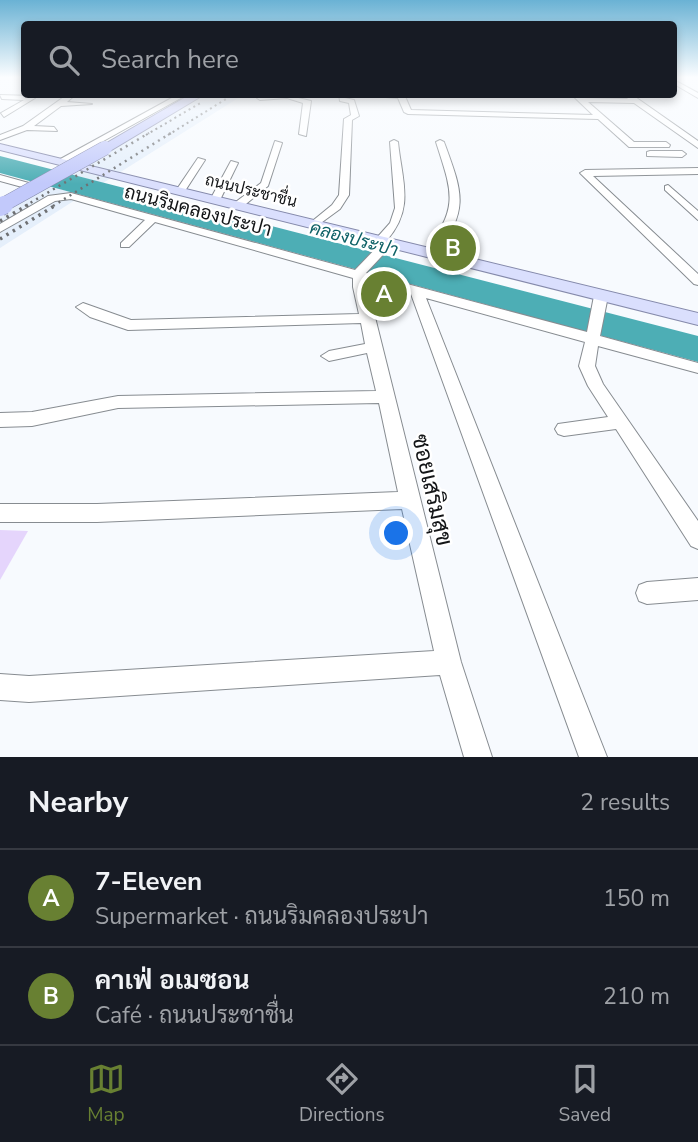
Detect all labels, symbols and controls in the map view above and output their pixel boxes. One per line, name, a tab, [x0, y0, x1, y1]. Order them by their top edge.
search box	[21, 21, 677, 98]
icon: search	[45, 41, 83, 79]
text: Search here	[101, 42, 239, 77]
street label: ถนนประชาชื่น	[203, 165, 300, 213]
street label: ถนนริมคลองประปา	[121, 179, 275, 243]
water label: คลองประปา	[307, 216, 401, 262]
pin: B	[430, 222, 476, 274]
pin: A	[361, 268, 407, 320]
street label: ซอยเสริมสุข	[404, 431, 460, 549]
your location	[379, 516, 413, 550]
text: Nearby	[28, 782, 128, 823]
text: 2 results	[580, 787, 670, 818]
text: 7-Eleven	[95, 864, 202, 899]
text: A	[42, 883, 60, 914]
text: 150 m	[603, 883, 670, 914]
text: Supermarket · ถนนริมคลองประปา	[95, 901, 428, 932]
text: คาเฟ่ อเมซอน	[95, 963, 250, 998]
text: B	[43, 981, 59, 1012]
text: 210 m	[603, 981, 670, 1012]
text: Café · ถนนประชาชื่น	[95, 1000, 294, 1031]
tab: Map	[87, 1060, 125, 1128]
tab: Directions	[299, 1060, 385, 1128]
tab: Saved	[559, 1060, 611, 1128]

